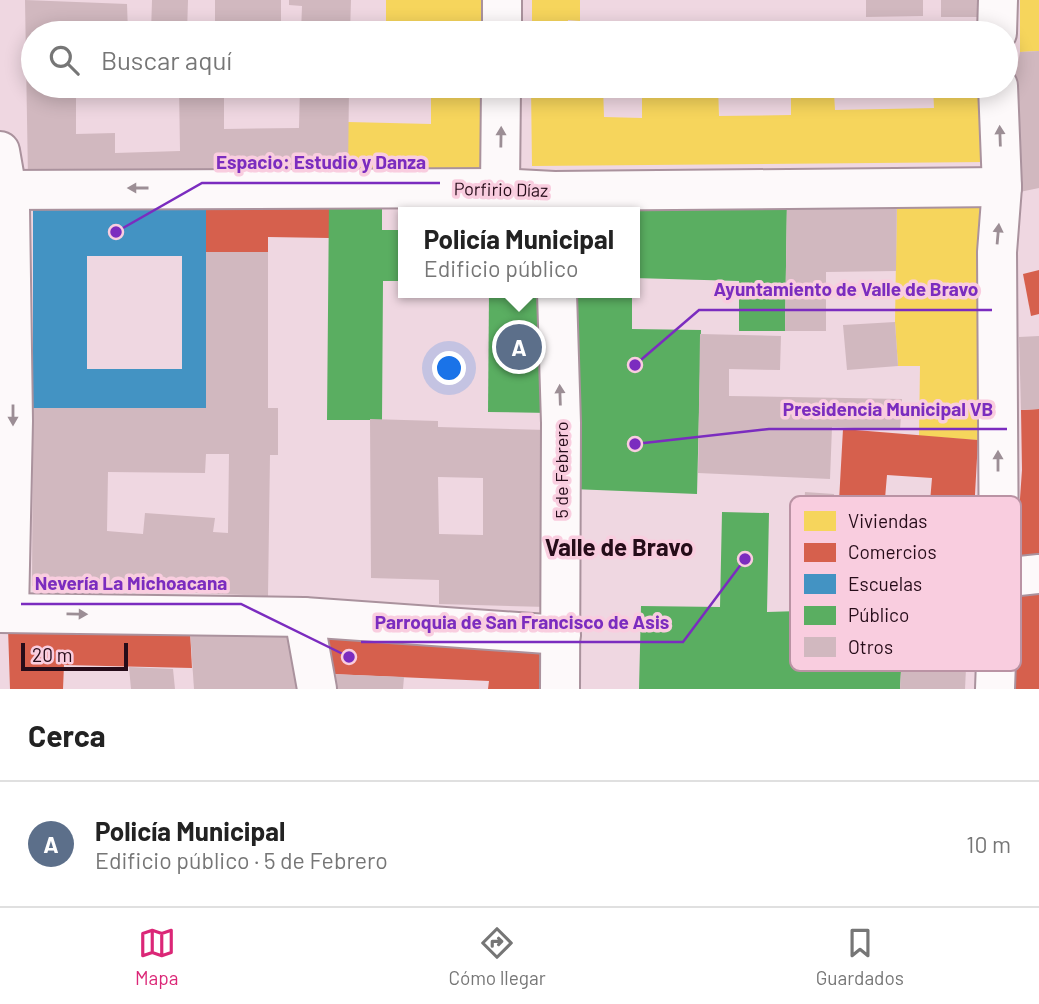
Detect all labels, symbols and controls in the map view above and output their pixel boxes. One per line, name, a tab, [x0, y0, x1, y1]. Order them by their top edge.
search box	[21, 21, 1018, 98]
icon: search	[45, 41, 83, 79]
text: Buscar aquí	[101, 44, 232, 75]
one-way arrow	[995, 125, 1006, 147]
one-way arrow	[495, 126, 507, 148]
callout: Espacio: Estudio y Danza	[202, 143, 440, 183]
text: Espacio: Estudio y Danza	[216, 150, 426, 173]
street label: Porfirio Díaz	[454, 177, 548, 201]
one-way arrow	[127, 182, 149, 194]
popup	[398, 207, 640, 298]
one-way arrow	[993, 222, 1004, 244]
text: Policía Municipal	[424, 223, 614, 254]
text: Edificio público	[424, 254, 578, 282]
callout: Ayuntamiento de Valle de Bravo	[699, 270, 992, 310]
text: Ayuntamiento de Valle de Bravo	[714, 277, 978, 300]
pin: A	[496, 321, 542, 373]
your location	[432, 351, 466, 385]
one-way arrow	[554, 384, 566, 406]
callout: Presidencia Municipal VB	[769, 389, 1007, 429]
text: Presidencia Municipal VB	[783, 397, 993, 420]
one-way arrow	[7, 404, 18, 426]
street label: 5 de Febrero	[550, 421, 572, 519]
one-way arrow	[992, 450, 1004, 472]
legend	[790, 496, 1021, 671]
text: Viviendas	[848, 509, 927, 532]
district label: Valle de Bravo	[545, 532, 693, 561]
text: Comercios	[848, 540, 937, 563]
callout: Nevería La Michoacana	[21, 564, 241, 604]
text: Nevería La Michoacana	[35, 571, 227, 594]
text: Escuelas	[848, 572, 922, 595]
callout: Parroquia de San Francisco de Asis	[361, 602, 683, 642]
text: Público	[848, 603, 909, 626]
one-way arrow	[67, 608, 89, 620]
text: Parroquia de San Francisco de Asis	[375, 610, 669, 633]
text: Otros	[848, 635, 893, 658]
scale bar	[21, 640, 128, 672]
text: 20 m	[32, 643, 72, 666]
text: Cerca	[28, 717, 106, 753]
text: Policía Municipal	[95, 815, 285, 846]
text: A	[43, 830, 59, 858]
text: 10 m	[966, 830, 1011, 858]
text: Edificio público · 5 de Febrero	[95, 846, 388, 874]
tab: Mapa	[135, 924, 179, 989]
tab: Cómo llegar	[449, 924, 546, 989]
tab: Guardados	[816, 924, 904, 989]

